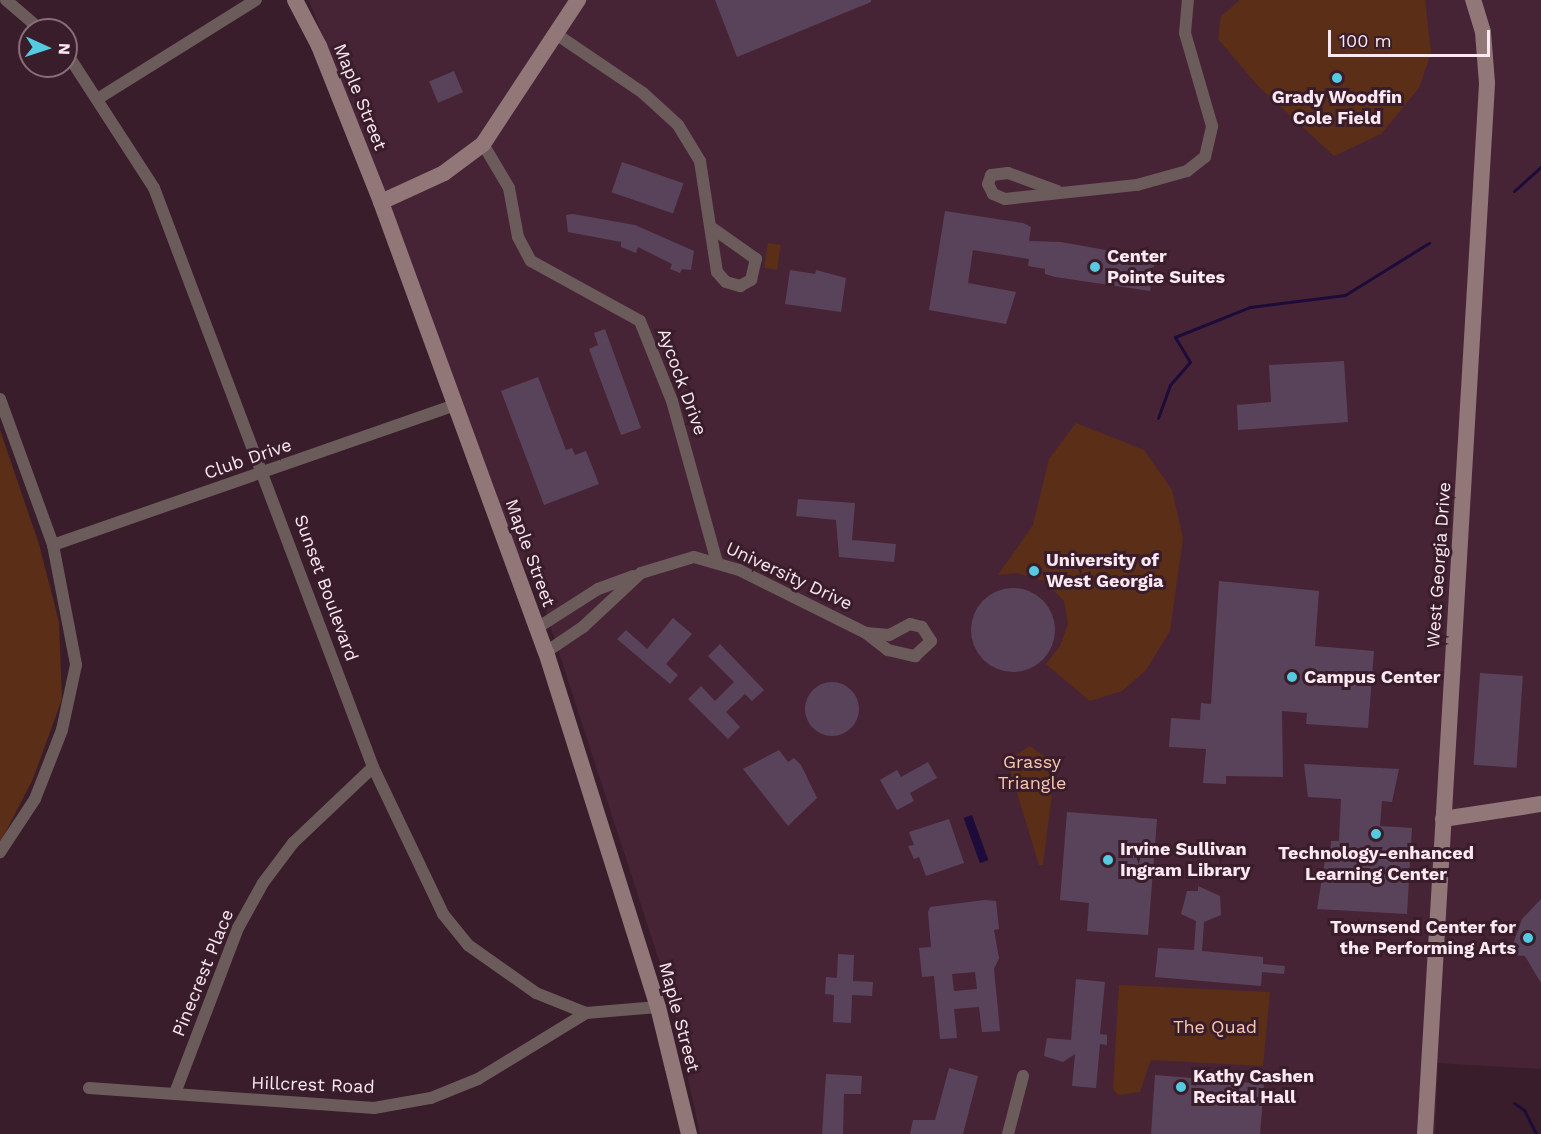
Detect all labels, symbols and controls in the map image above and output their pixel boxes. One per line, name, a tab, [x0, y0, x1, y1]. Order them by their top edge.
north arrow	[18, 18, 78, 78]
scale bar	[1331, 18, 1493, 56]
text: 100 m	[1339, 30, 1392, 51]
street label: Maple Street	[329, 41, 391, 153]
text: N	[55, 42, 74, 55]
marker: Grady Woodfin Cole Field	[1330, 71, 1344, 85]
place label: Grady Woodfin Cole Field	[1271, 87, 1403, 130]
place label: Center Pointe Suites	[1107, 246, 1225, 288]
marker: Center Pointe Suites	[1088, 260, 1102, 274]
street label: Aycock Drive	[653, 326, 711, 438]
street label: Club Drive	[201, 434, 295, 484]
street label: West Georgia Drive	[1422, 481, 1456, 649]
street label: Maple Street	[501, 496, 559, 610]
street label: Sunset Boulevard	[290, 512, 362, 664]
street label: University Drive	[722, 537, 856, 615]
place label: University of West Georgia	[1046, 550, 1164, 592]
marker: University of West Georgia	[1027, 564, 1041, 578]
place label: Campus Center	[1304, 666, 1441, 688]
marker: Campus Center	[1285, 670, 1299, 684]
park label: Grassy Triangle	[998, 752, 1066, 795]
marker: Technology-enhanced Learning Center	[1369, 827, 1383, 841]
place label: Irvine Sullivan Ingram Library	[1120, 839, 1250, 882]
place label: Technology-enhanced Learning Center	[1278, 843, 1474, 886]
marker: Irvine Sullivan Ingram Library	[1101, 853, 1115, 867]
street label: Pinecrest Place	[168, 906, 238, 1040]
place label: Townsend Center for the Performing Arts	[1330, 917, 1516, 960]
marker: Townsend Center for the Performing Arts	[1521, 931, 1535, 945]
street label: Maple Street	[654, 960, 704, 1074]
park label: The Quad	[1173, 1016, 1257, 1038]
place label: Kathy Cashen Recital Hall	[1193, 1066, 1315, 1108]
street label: Hillcrest Road	[251, 1072, 375, 1098]
marker: Kathy Cashen Recital Hall	[1174, 1080, 1188, 1094]

